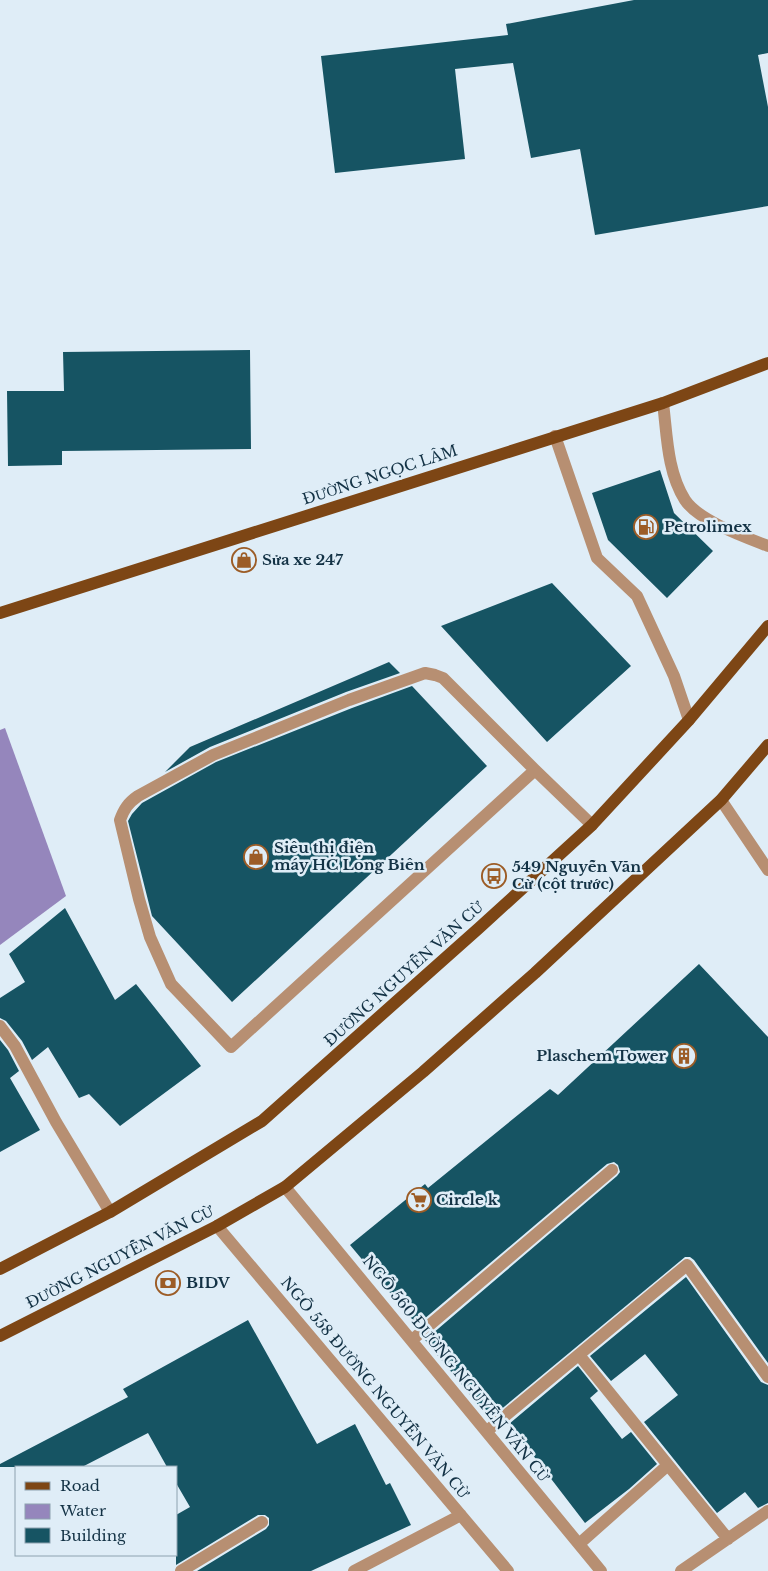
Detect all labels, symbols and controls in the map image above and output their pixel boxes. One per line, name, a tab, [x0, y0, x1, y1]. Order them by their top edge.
street label: ĐƯỜNG NGỌC LÂM	[300, 440, 460, 509]
fuel station icon: Petrolimex	[633, 514, 659, 540]
place label: Petrolimex	[664, 517, 752, 536]
shop icon: Sửa xe 247	[231, 547, 257, 573]
place label: Sửa xe 247	[262, 550, 343, 569]
place label: Siêu thị điện máy HC Long Biên	[274, 838, 425, 874]
shop icon: Siêu thị điện máy HC Long Biên	[243, 844, 269, 870]
place label: 549 Nguyễn Văn Cừ (cột trước)	[512, 857, 641, 893]
bus stop icon: 549 Nguyễn Văn Cừ (cột trước)	[481, 863, 507, 889]
street label: ĐƯỜNG NGUYỄN VĂN CỪ	[320, 897, 488, 1050]
building icon: Plaschem Tower	[671, 1043, 697, 1069]
place label: Plaschem Tower	[536, 1046, 667, 1065]
supermarket icon: Circle k	[406, 1187, 432, 1213]
place label: Circle k	[436, 1190, 499, 1209]
street label: ĐƯỜNG NGUYỄN VĂN CỪ	[23, 1201, 217, 1312]
street label: NGÕ 560 ĐƯỜNG NGUYỄN VĂN CỪ	[359, 1251, 554, 1486]
bank icon: BIDV	[155, 1270, 181, 1296]
place label: BIDV	[186, 1273, 231, 1292]
street label: NGÕ 558 ĐƯỜNG NGUYỄN VĂN CỪ	[277, 1273, 474, 1503]
legend	[15, 1466, 178, 1556]
text: Road	[60, 1476, 100, 1495]
text: Water	[59, 1501, 107, 1520]
text: Building	[60, 1526, 127, 1545]

